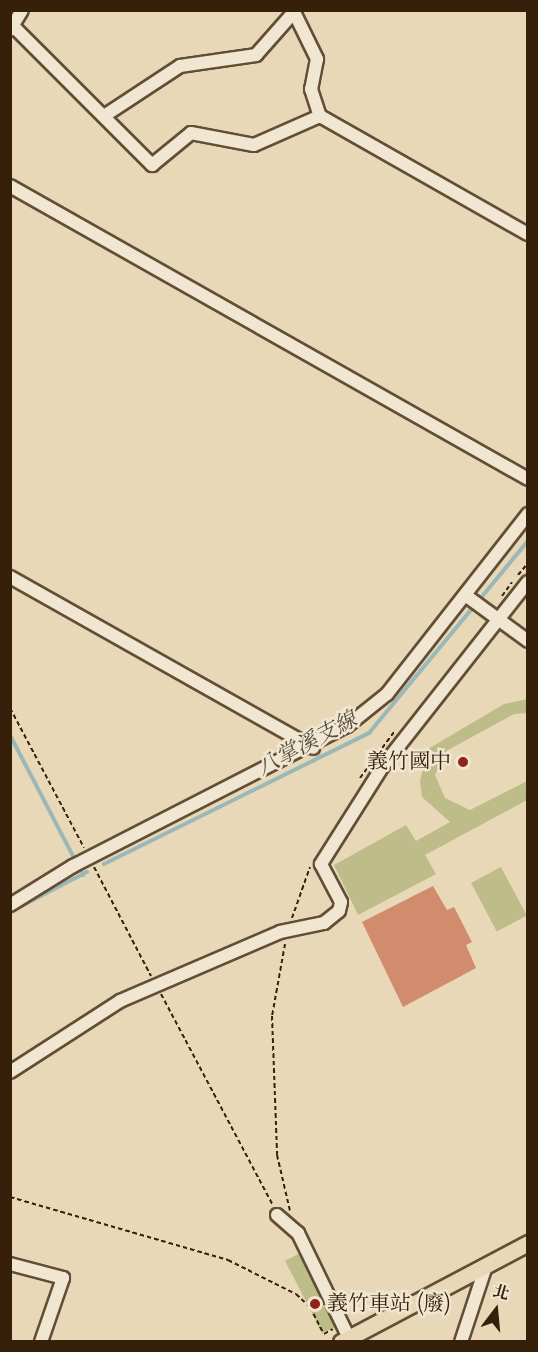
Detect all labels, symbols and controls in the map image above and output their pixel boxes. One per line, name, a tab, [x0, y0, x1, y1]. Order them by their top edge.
water label: 八掌溪支線	[252, 707, 362, 781]
place label: 義竹國中	[367, 749, 451, 775]
marker: 義竹國中	[456, 755, 470, 769]
north arrow	[466, 1280, 526, 1340]
text: 北	[490, 1280, 512, 1305]
place label: 義竹車站 (廢)	[327, 1291, 451, 1317]
marker: 義竹車站 (廢)	[308, 1297, 322, 1311]

